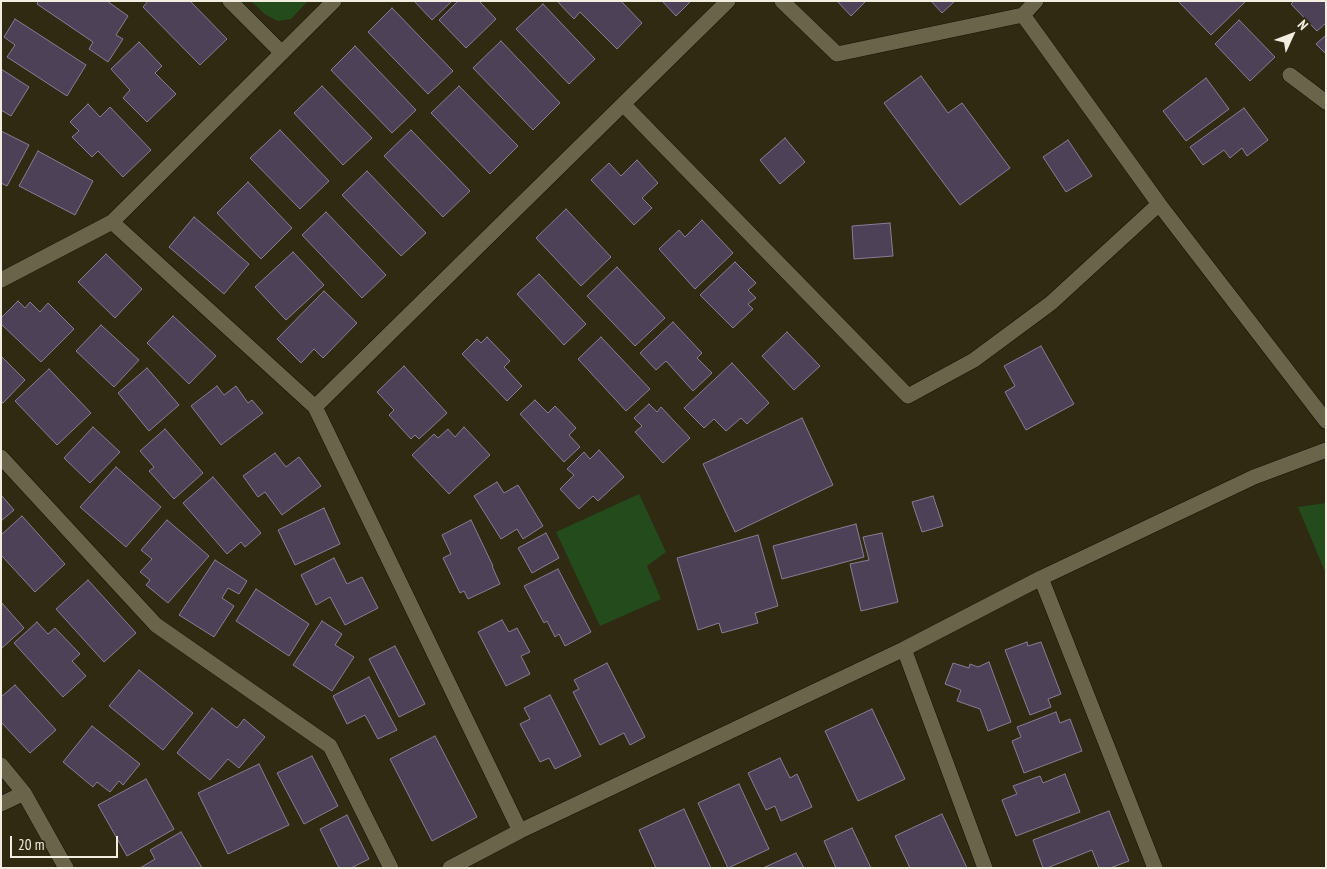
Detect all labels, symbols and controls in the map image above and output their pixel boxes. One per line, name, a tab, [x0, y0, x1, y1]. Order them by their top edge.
north arrow	[1267, 10, 1317, 60]
text: N	[1294, 16, 1312, 34]
scale bar	[12, 826, 120, 858]
text: 20 m	[18, 835, 44, 854]

